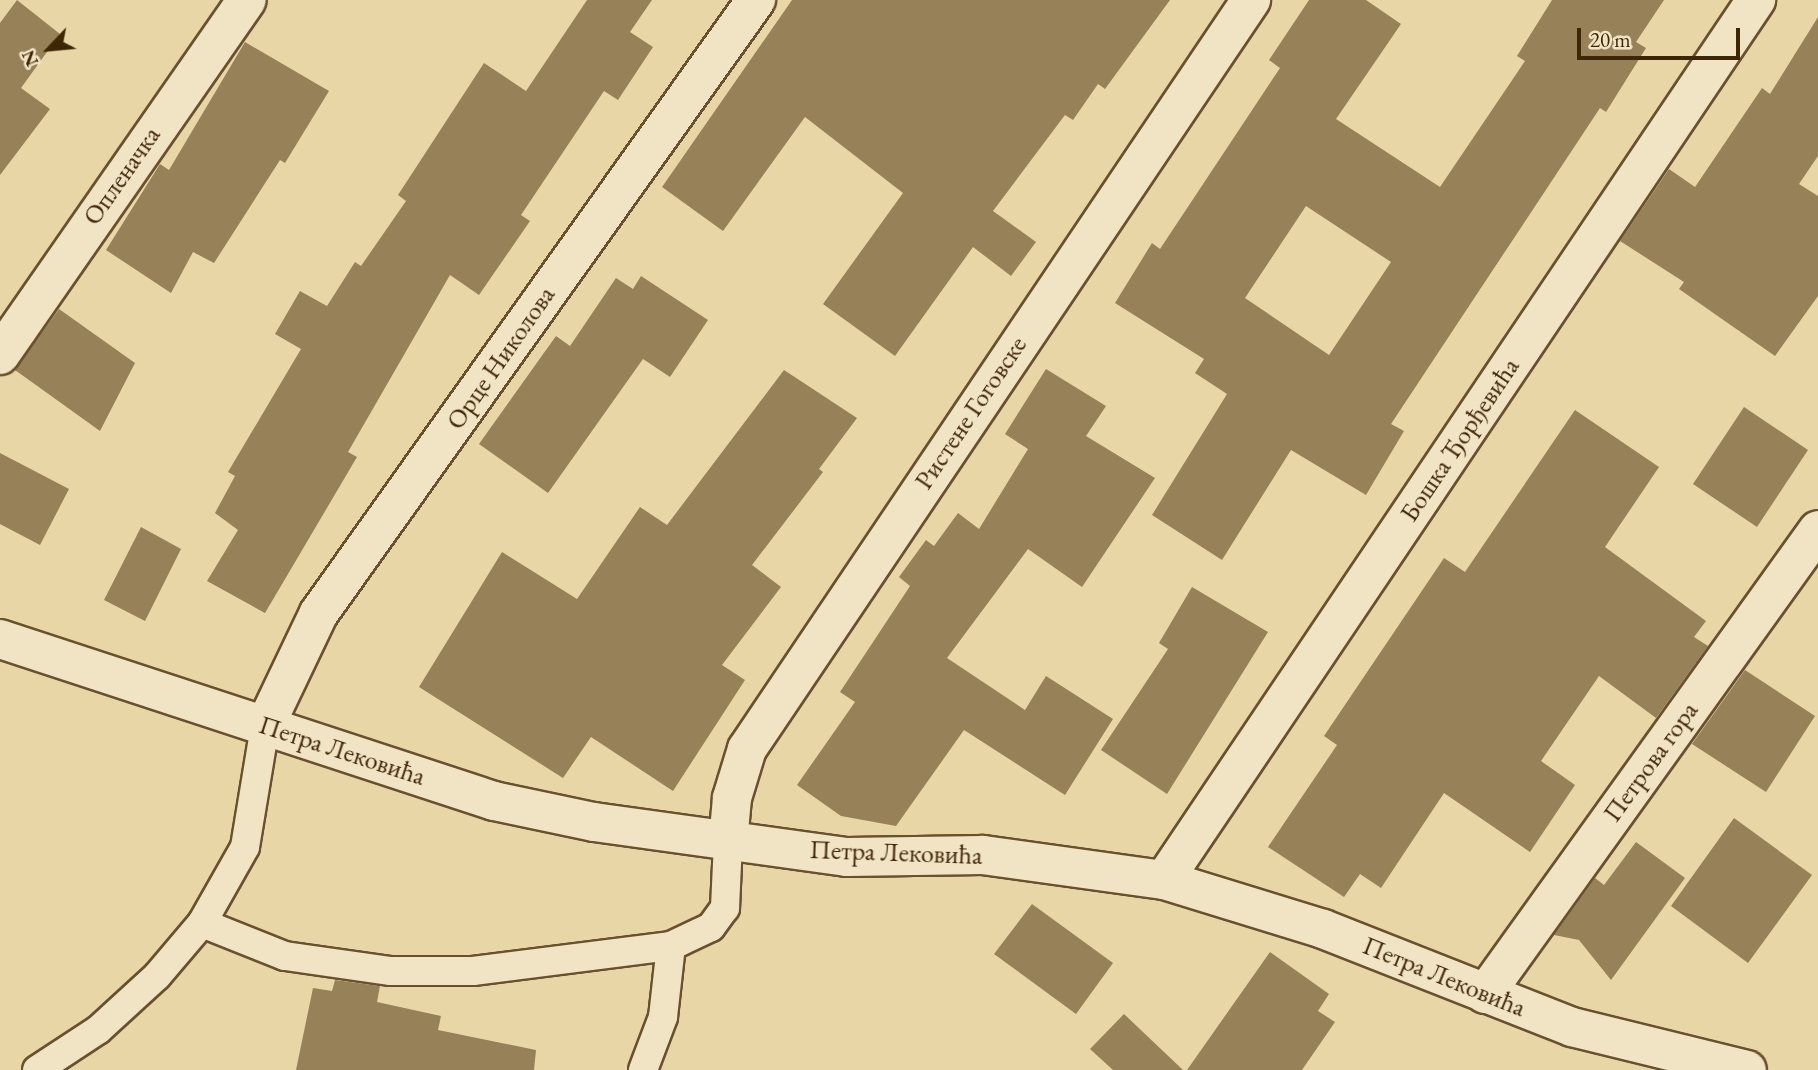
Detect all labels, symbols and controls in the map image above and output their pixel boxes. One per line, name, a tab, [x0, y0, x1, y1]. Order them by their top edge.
north arrow	[14, 14, 84, 84]
scale bar	[1580, 14, 1743, 58]
text: 20 m	[1590, 26, 1631, 53]
text: N	[15, 46, 44, 71]
street label: Опленачка	[77, 121, 167, 231]
street label: Орце Николова	[440, 280, 562, 436]
street label: Ристене Гоговске	[908, 331, 1034, 495]
street label: Бошка Ђорђевића	[1394, 352, 1526, 528]
street label: Петрова гора	[1597, 696, 1705, 828]
street label: Петра Лековића	[255, 709, 429, 793]
street label: Петра Лековића	[809, 834, 983, 872]
street label: Петра Лековића	[1358, 930, 1530, 1024]

